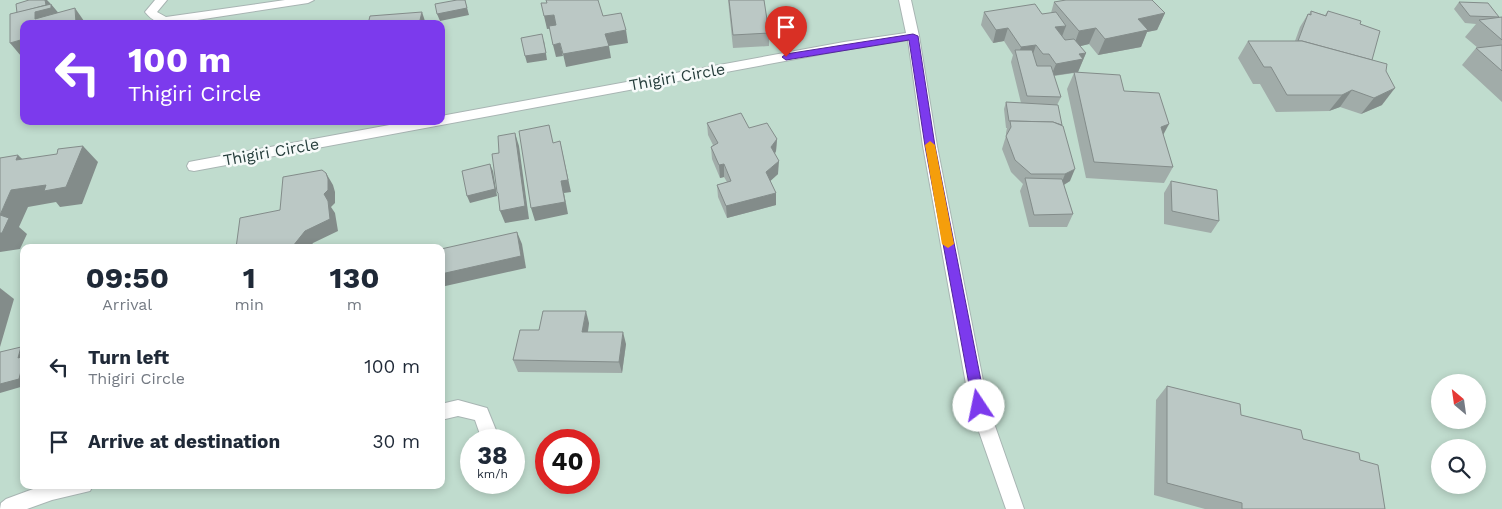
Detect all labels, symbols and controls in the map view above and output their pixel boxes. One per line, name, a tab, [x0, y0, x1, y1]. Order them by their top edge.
pin	[765, 6, 807, 57]
icon: arrive	[772, 13, 800, 41]
text: 100 m	[128, 39, 231, 81]
icon: left	[45, 40, 110, 105]
street label: Thigiri Circle	[628, 59, 726, 95]
text: Thigiri Circle	[128, 81, 262, 106]
street label: Thigiri Circle	[222, 134, 320, 170]
text: 09:50	[85, 260, 169, 295]
text: 1	[243, 260, 256, 295]
text: 130	[329, 260, 380, 295]
text: Arrival	[102, 295, 152, 314]
text: min	[235, 295, 264, 314]
text: m	[347, 295, 362, 314]
text: Turn left	[88, 346, 169, 369]
icon: left	[45, 353, 73, 381]
text: 100 m	[364, 355, 420, 378]
text: Thigiri Circle	[88, 369, 185, 388]
north arrow	[1431, 374, 1486, 429]
map controls	[1431, 374, 1486, 494]
position arrow	[952, 379, 1004, 431]
icon: arrive	[45, 428, 73, 456]
speed limit sign: 40	[535, 429, 600, 494]
text: Arrive at destination	[88, 430, 280, 453]
text: 30 m	[373, 430, 420, 453]
button: search	[1431, 439, 1486, 494]
text: 38	[477, 441, 508, 470]
text: km/h	[477, 467, 508, 481]

